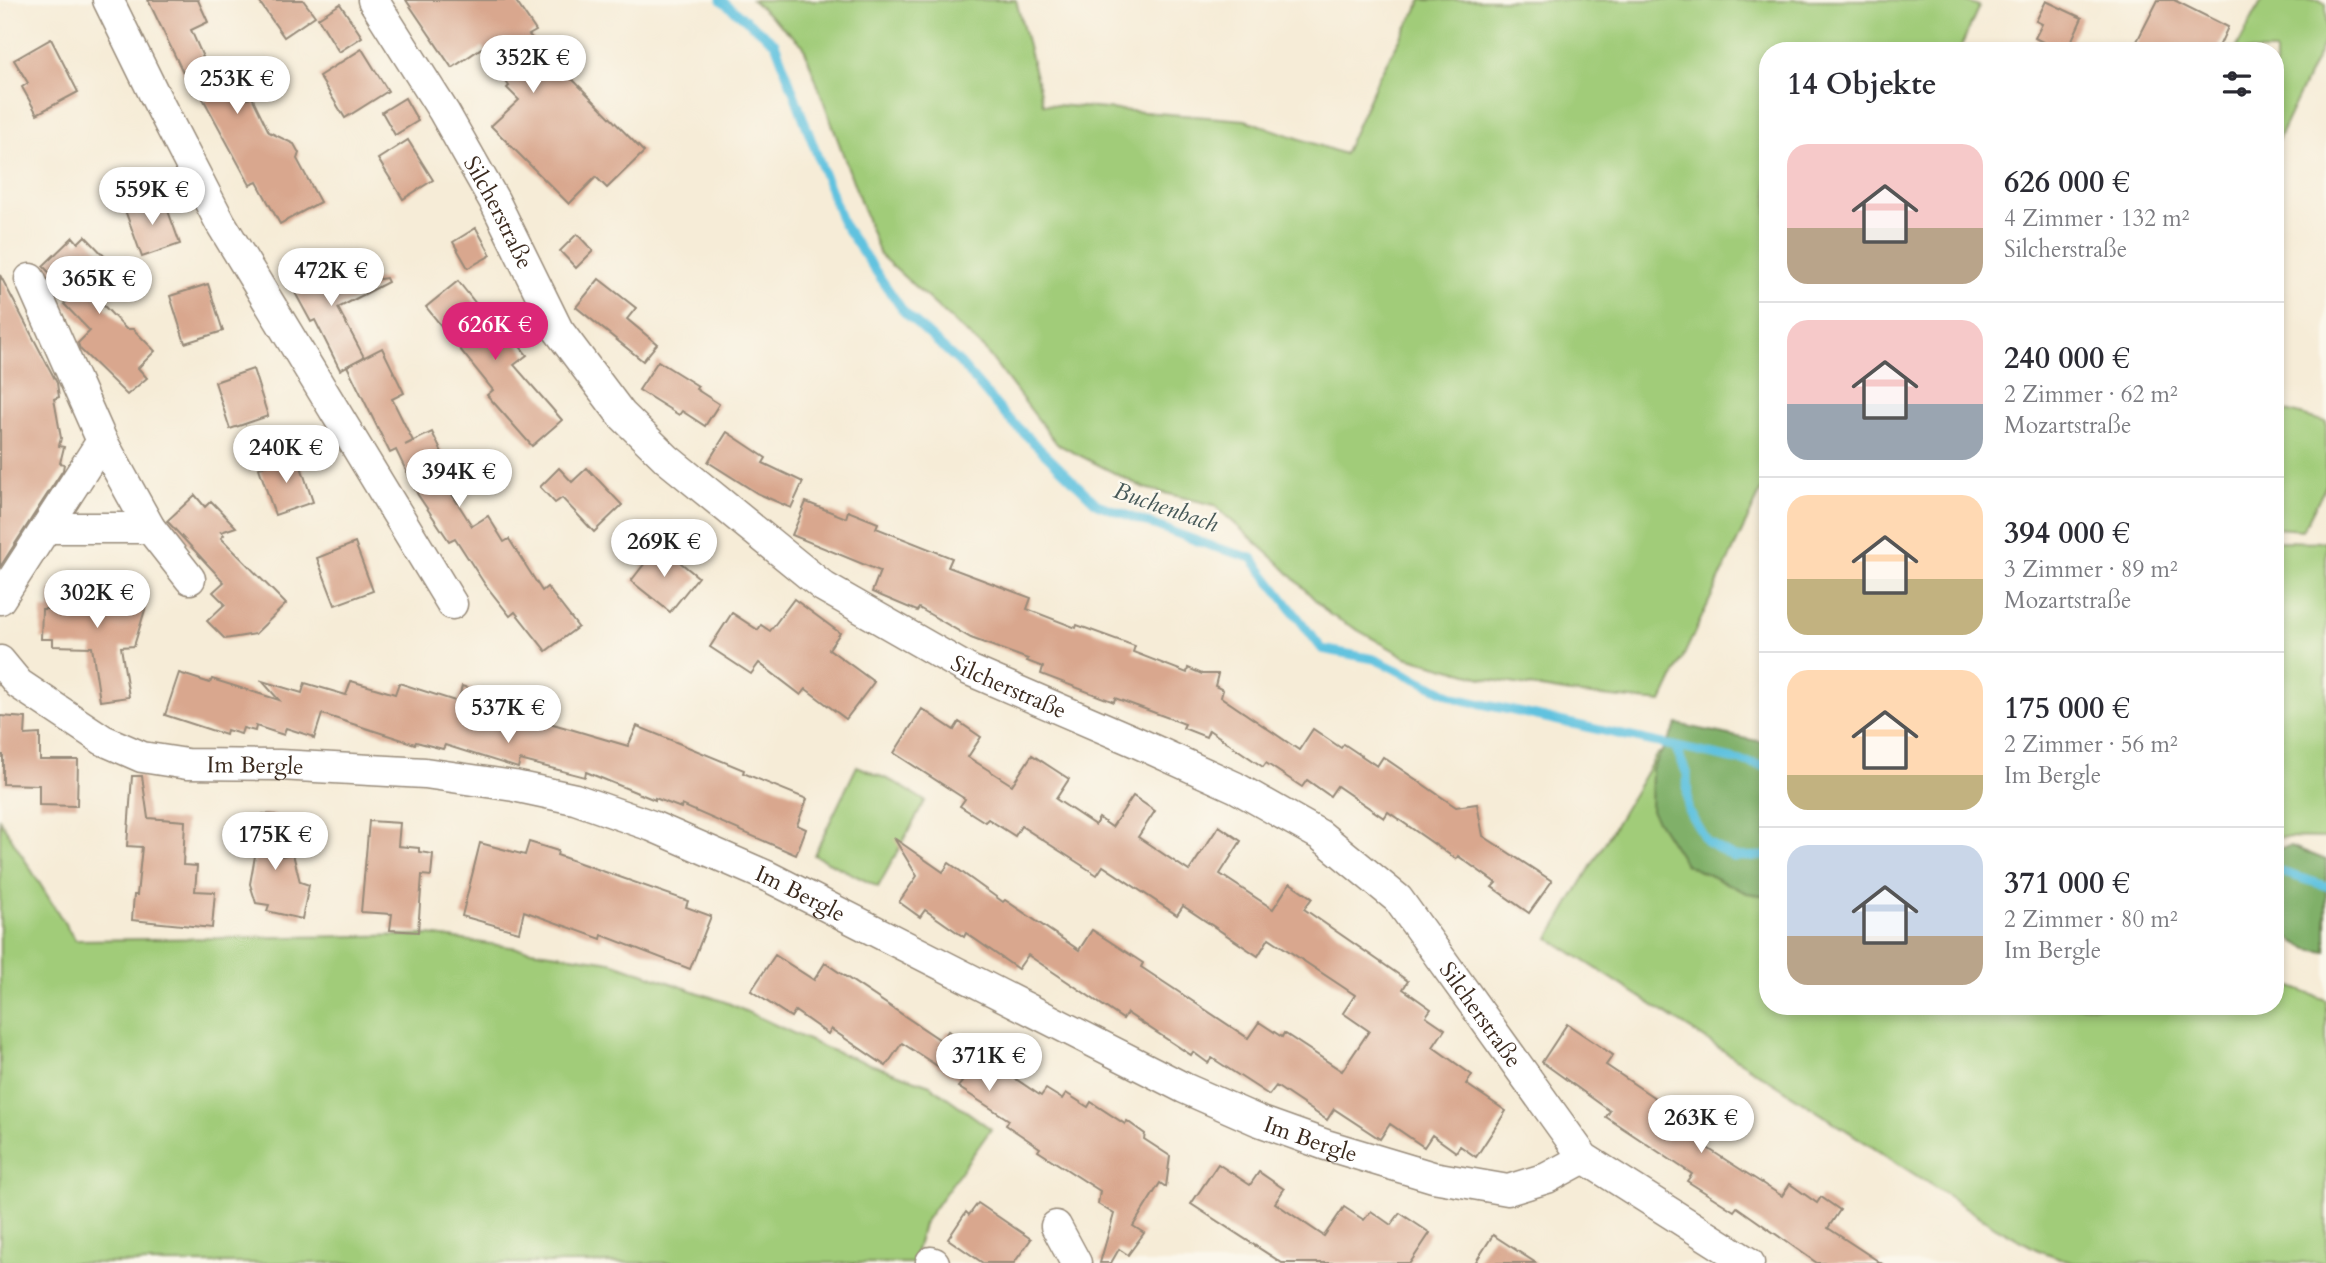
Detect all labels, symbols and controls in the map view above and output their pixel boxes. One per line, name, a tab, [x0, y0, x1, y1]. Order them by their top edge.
pin: 352K €	[476, 36, 590, 95]
text: 352K €	[496, 42, 570, 73]
pin: 253K €	[180, 57, 294, 116]
text: 253K €	[200, 63, 274, 94]
text: 14 Objekte	[1787, 64, 1937, 105]
icon: filters	[2218, 65, 2256, 103]
street label: Silcherstraße	[456, 150, 541, 274]
text: 626 000 €	[2004, 162, 2130, 203]
pin: 559K €	[95, 168, 209, 227]
icon: home	[1843, 172, 1927, 256]
text: 559K €	[115, 174, 189, 205]
text: 4 Zimmer · 132 m²	[2004, 203, 2189, 234]
text: Silcherstraße	[2004, 234, 2127, 265]
pin: 472K €	[274, 248, 388, 308]
text: 472K €	[294, 255, 368, 286]
pin: 365K €	[42, 256, 156, 316]
text: 365K €	[62, 263, 136, 294]
pin: 626K €	[438, 302, 552, 362]
text: 626K €	[458, 309, 532, 340]
text: 240 000 €	[2004, 338, 2130, 379]
icon: home	[1843, 348, 1927, 432]
text: 2 Zimmer · 62 m²	[2004, 379, 2178, 410]
text: Mozartstraße	[2004, 410, 2131, 441]
pin: 240K €	[229, 426, 343, 485]
text: 240K €	[249, 432, 323, 463]
pin: 394K €	[402, 449, 516, 509]
text: 394K €	[422, 456, 496, 487]
water label: Buchenbach	[1109, 474, 1223, 541]
text: 394 000 €	[2004, 513, 2130, 554]
pin: 269K €	[607, 520, 721, 579]
icon: home	[1843, 523, 1927, 607]
text: 269K €	[627, 526, 701, 557]
text: 3 Zimmer · 89 m²	[2004, 554, 2178, 585]
pin: 302K €	[40, 570, 154, 630]
text: 302K €	[60, 577, 134, 608]
text: Mozartstraße	[2004, 585, 2131, 616]
street label: Silcherstraße	[945, 648, 1071, 726]
pin: 537K €	[451, 686, 565, 745]
text: 175 000 €	[2004, 688, 2130, 729]
text: 537K €	[471, 692, 545, 723]
icon: home	[1843, 698, 1927, 782]
text: 2 Zimmer · 56 m²	[2004, 729, 2178, 760]
street label: Im Bergle	[206, 749, 305, 782]
text: Im Bergle	[2004, 760, 2101, 791]
pin: 175K €	[218, 812, 332, 872]
text: 175K €	[238, 819, 312, 850]
street label: Im Bergle	[750, 858, 851, 929]
text: 371 000 €	[2004, 863, 2130, 904]
icon: home	[1843, 873, 1927, 957]
text: 2 Zimmer · 80 m²	[2004, 904, 2178, 935]
text: Im Bergle	[2004, 935, 2101, 966]
street label: Silcherstraße	[1432, 956, 1529, 1074]
pin: 371K €	[932, 1034, 1046, 1093]
text: 371K €	[952, 1040, 1026, 1071]
pin: 263K €	[1644, 1096, 1758, 1155]
text: 263K €	[1664, 1102, 1738, 1133]
street label: Im Bergle	[1259, 1109, 1361, 1170]

